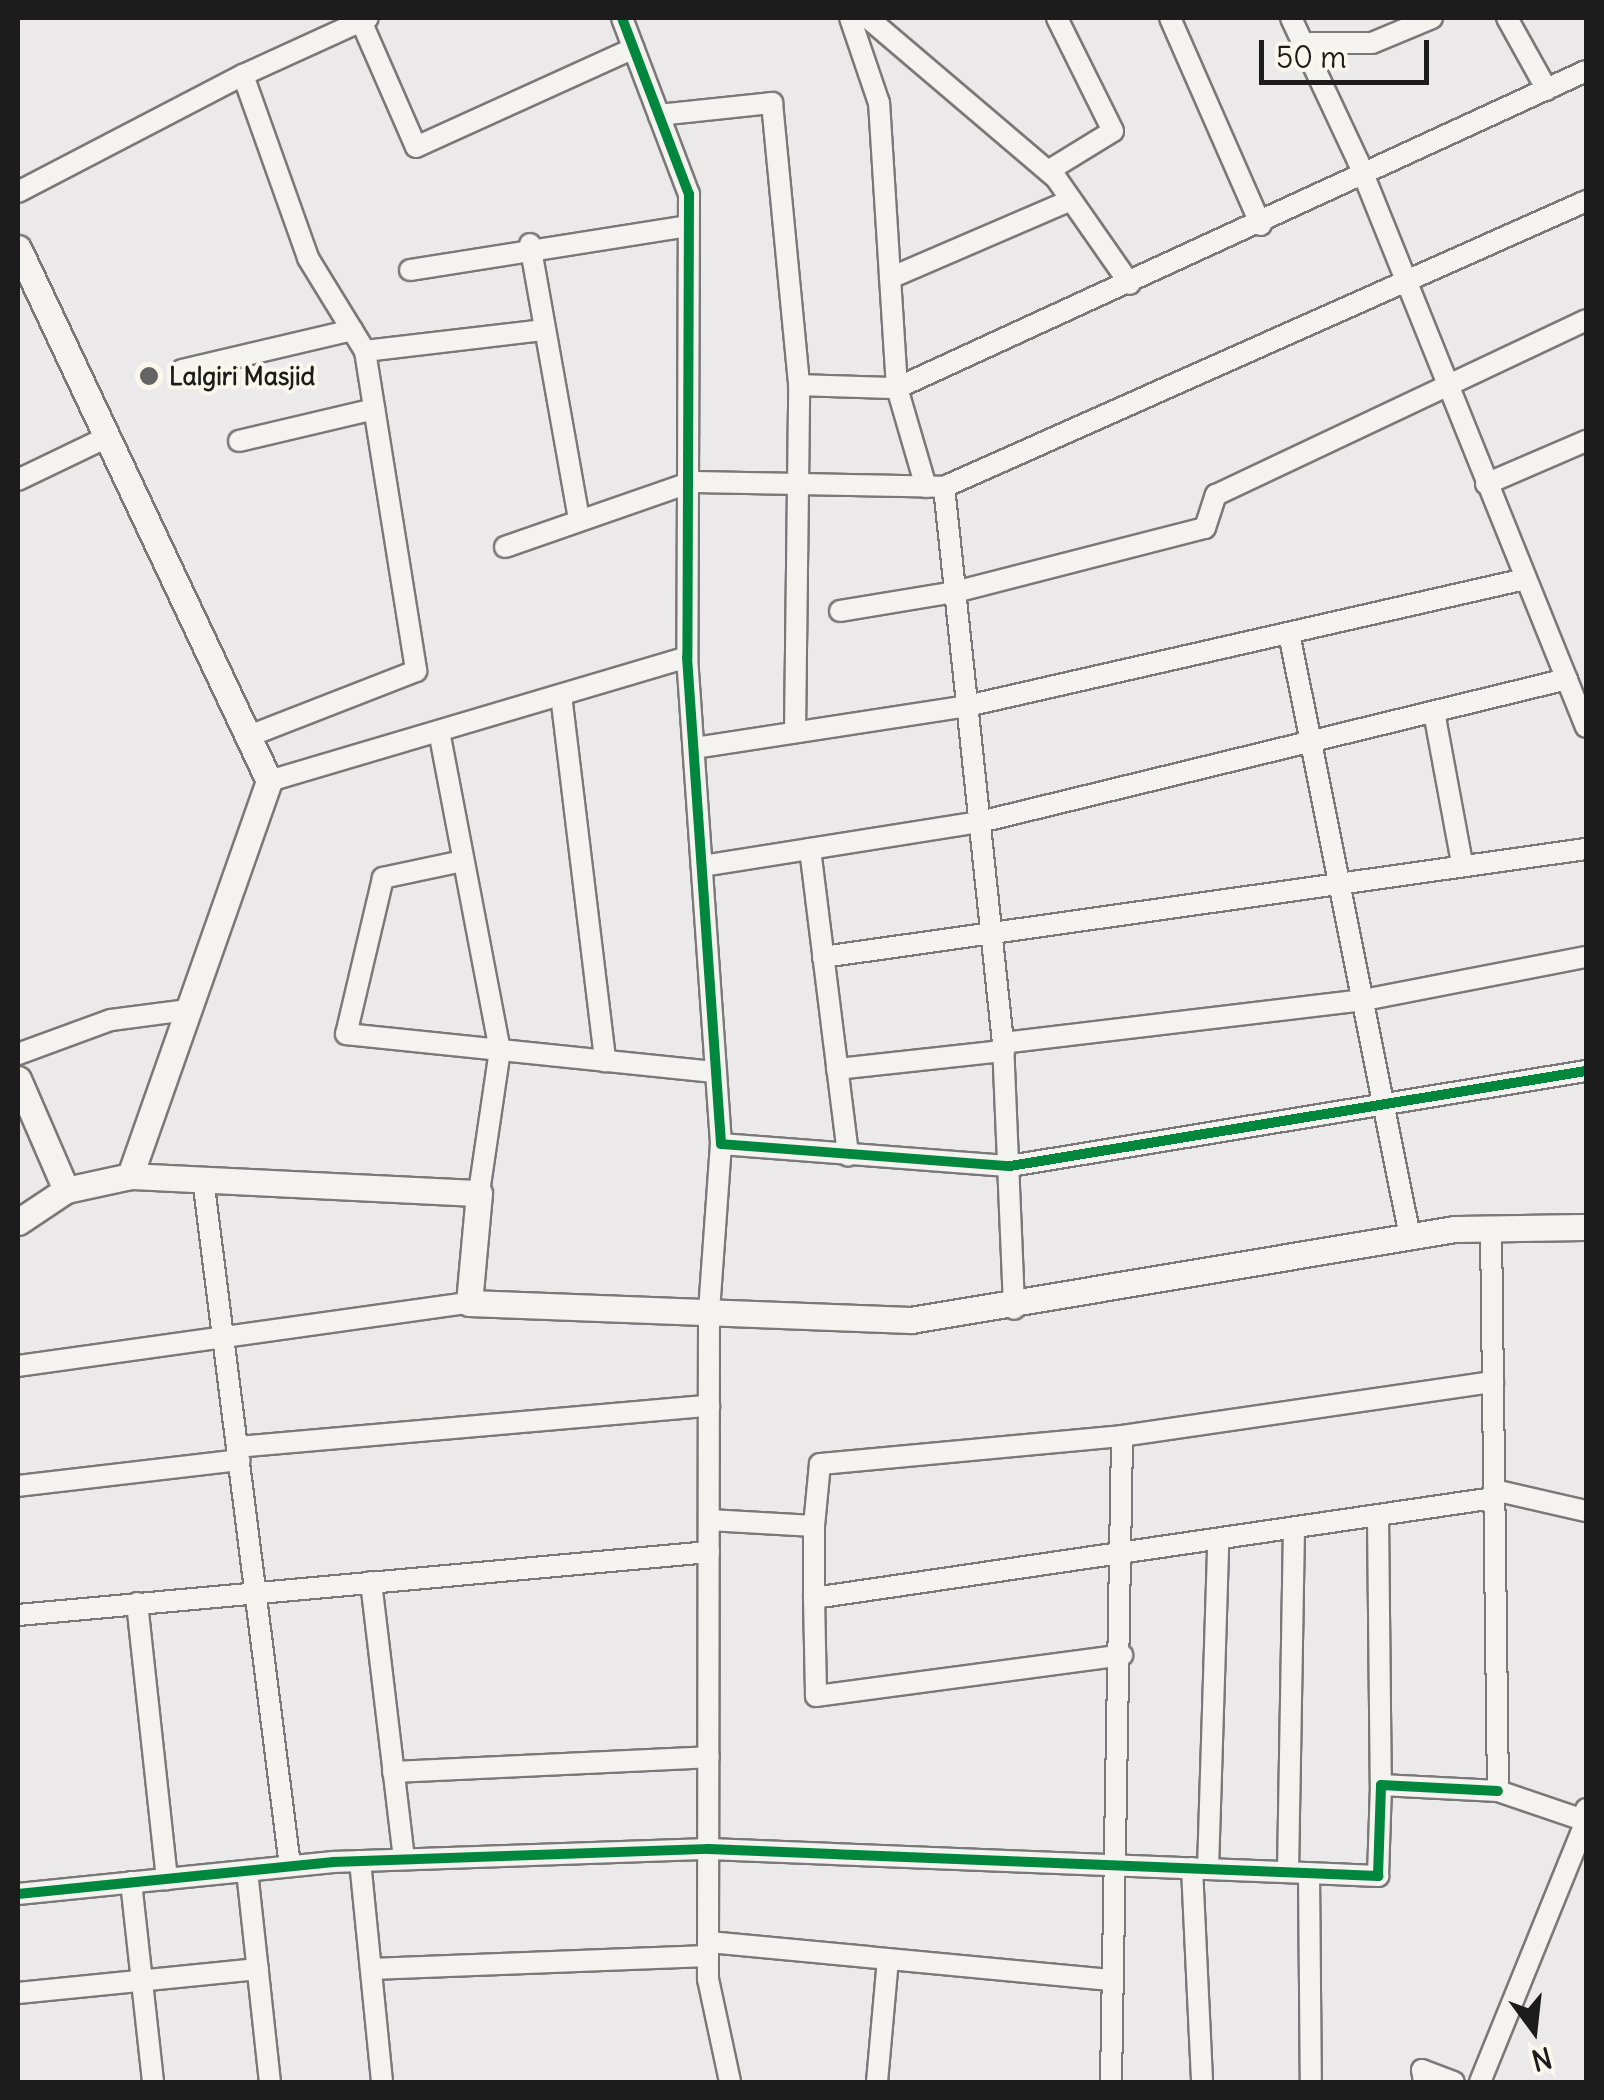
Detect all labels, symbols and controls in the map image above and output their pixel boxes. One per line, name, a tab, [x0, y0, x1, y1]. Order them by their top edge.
scale bar	[1264, 20, 1434, 82]
text: 50 m	[1276, 38, 1346, 76]
place label: Lalgiri Masjid	[169, 361, 315, 391]
marker: Lalgiri Masjid	[138, 365, 160, 387]
north arrow	[1484, 1980, 1584, 2080]
text: N	[1528, 2039, 1556, 2079]

